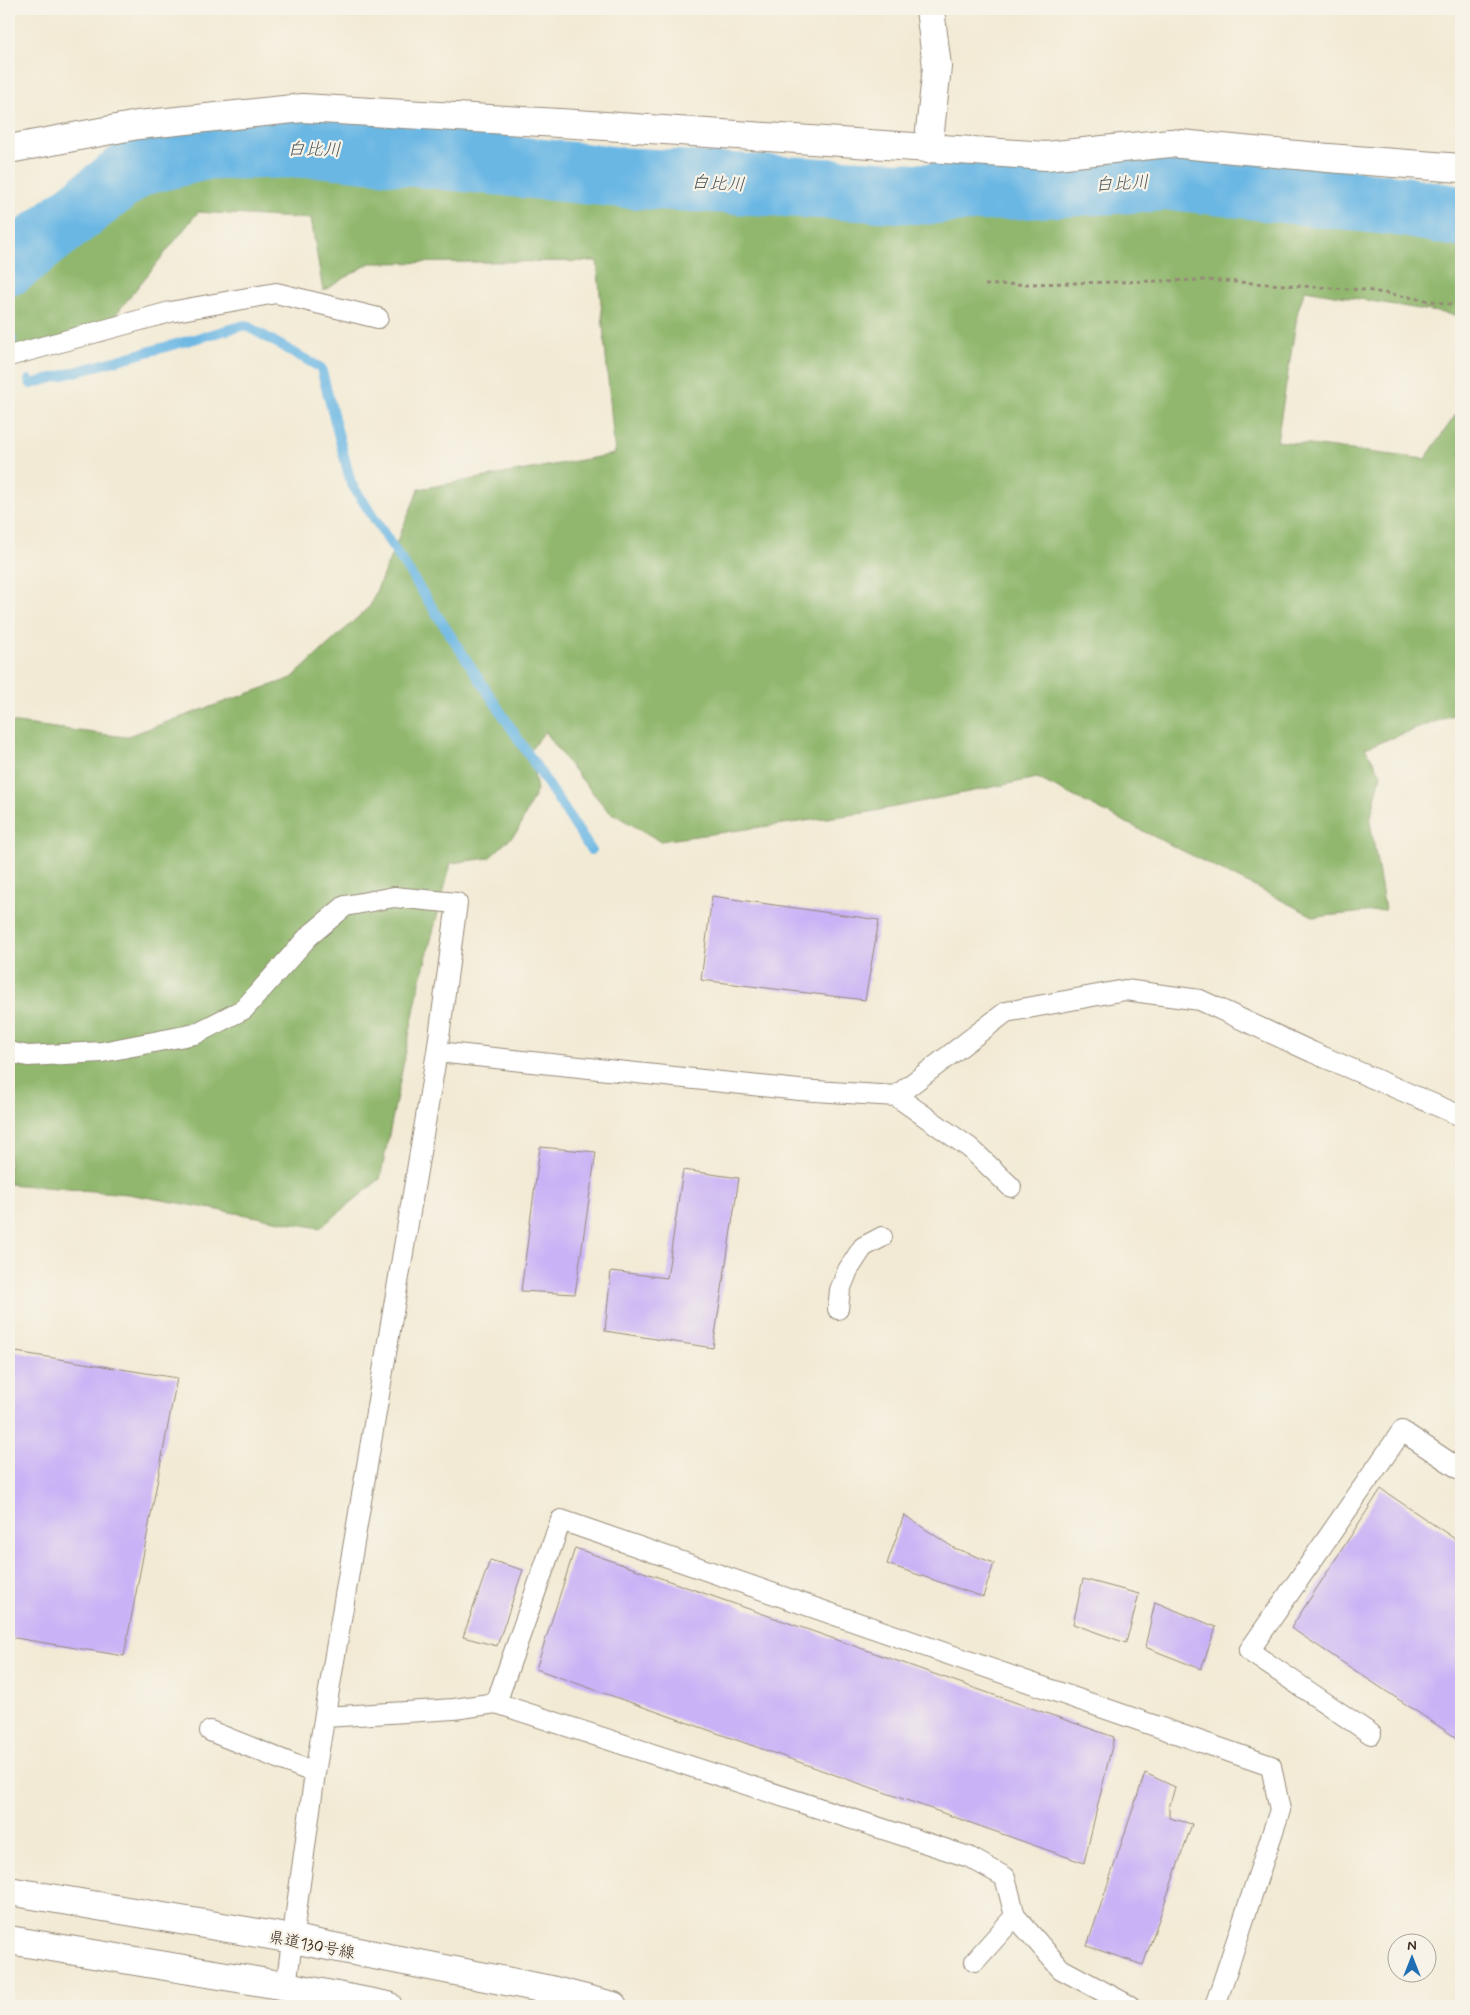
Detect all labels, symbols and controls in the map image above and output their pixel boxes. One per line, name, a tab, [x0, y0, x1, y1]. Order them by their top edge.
water label: 白比川	[287, 138, 341, 162]
water label: 白比川	[690, 171, 746, 197]
water label: 白比川	[1094, 171, 1150, 197]
street label: 県道130号線	[267, 1927, 357, 1964]
north arrow	[1388, 1932, 1438, 1982]
text: N	[1407, 1937, 1417, 1955]

